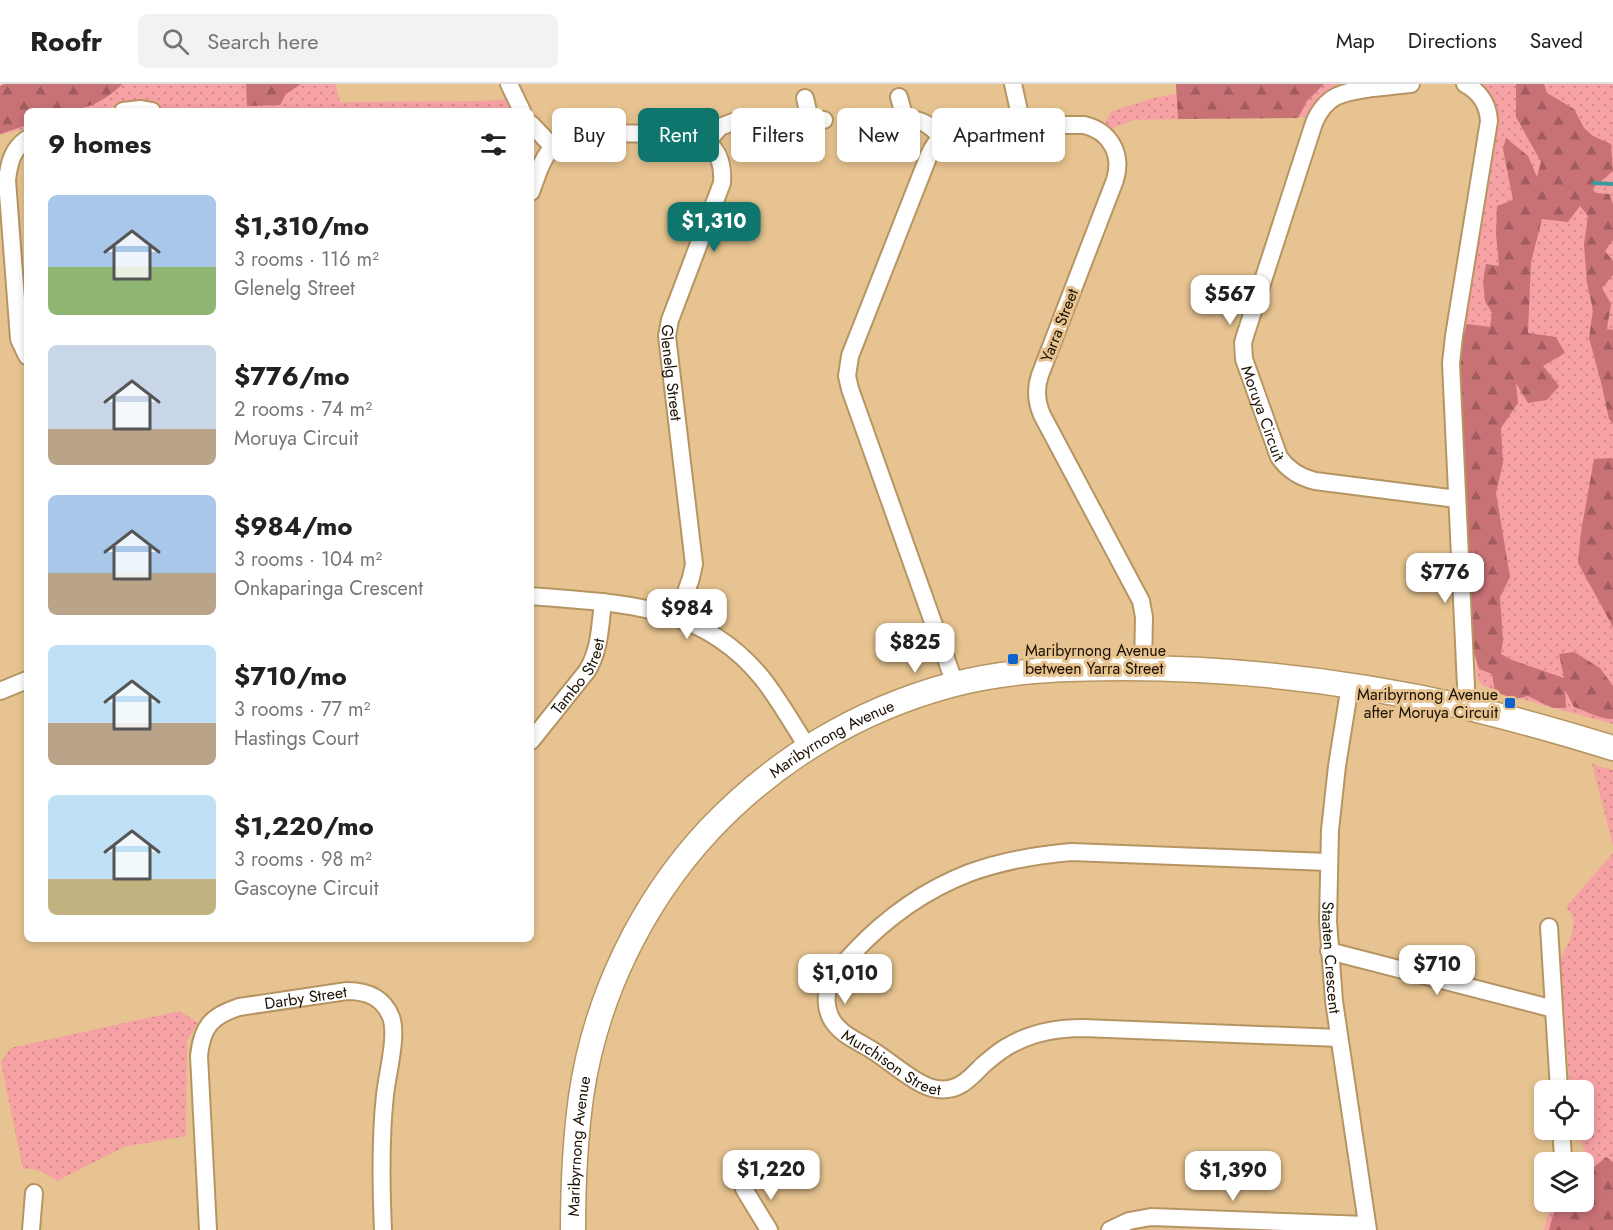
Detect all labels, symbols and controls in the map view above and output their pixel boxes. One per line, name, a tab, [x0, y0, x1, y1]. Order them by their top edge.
search box	[138, 14, 558, 68]
text: Roofr	[30, 21, 102, 62]
icon: search	[159, 25, 192, 58]
text: Search here	[207, 25, 319, 57]
text: Map	[1336, 26, 1375, 56]
text: Directions	[1408, 26, 1497, 56]
text: Saved	[1530, 26, 1583, 56]
chip: Buy	[552, 108, 626, 162]
chip: Rent	[638, 108, 719, 162]
chip: Filters	[731, 108, 825, 162]
chip: New	[837, 108, 920, 162]
chip: Apartment	[932, 108, 1065, 162]
text: 9 homes	[48, 125, 151, 163]
icon: filters	[477, 128, 510, 161]
pin: $1,310	[665, 202, 763, 253]
text: $1,310/mo	[234, 207, 369, 245]
text: $1,310	[682, 207, 746, 236]
icon: home	[96, 219, 168, 291]
text: 3 rooms · 116 m²	[234, 245, 379, 274]
text: Glenelg Street	[234, 274, 355, 303]
pin: $567	[1194, 275, 1266, 326]
text: $567	[1205, 280, 1255, 309]
street label: Yarra Street	[1035, 285, 1084, 365]
street label: Glenelg Street	[655, 322, 688, 422]
text: $776/mo	[234, 357, 350, 395]
street label: Moruya Circuit	[1235, 362, 1290, 467]
icon: home	[96, 369, 168, 441]
text: 2 rooms · 74 m²	[234, 395, 372, 424]
text: Moruya Circuit	[234, 424, 358, 453]
text: $984/mo	[234, 507, 353, 545]
icon: home	[96, 519, 168, 591]
text: 3 rooms · 104 m²	[234, 545, 382, 574]
pin: $776	[1409, 553, 1481, 604]
text: $776	[1420, 558, 1470, 587]
text: Onkaparinga Crescent	[234, 574, 423, 603]
pin: $984	[651, 589, 723, 640]
text: $984	[661, 594, 713, 623]
pin: $825	[879, 623, 951, 674]
text: $825	[890, 628, 941, 657]
street label: Tambo Street	[546, 636, 610, 719]
place label: Maribyrnong Avenue between Yarra Street	[1025, 639, 1166, 680]
marker: Maribyrnong Avenue between Yarra Street	[1006, 652, 1020, 666]
text: $710/mo	[234, 657, 347, 695]
icon: home	[96, 669, 168, 741]
place label: Maribyrnong Avenue after Moruya Circuit	[1357, 683, 1498, 724]
street label: Maribyrnong Avenue	[764, 694, 898, 784]
text: 3 rooms · 77 m²	[234, 695, 371, 724]
marker: Maribyrnong Avenue after Moruya Circuit	[1503, 696, 1517, 710]
text: Hastings Court	[234, 724, 359, 753]
text: $1,220/mo	[234, 807, 374, 845]
icon: home	[96, 819, 168, 891]
text: 3 rooms · 98 m²	[234, 845, 372, 874]
text: Gascoyne Circuit	[234, 874, 378, 903]
street label: Staaten Crescent	[1316, 901, 1347, 1015]
pin: $710	[1401, 945, 1473, 996]
text: $710	[1413, 950, 1461, 979]
pin: $1,010	[796, 954, 894, 1005]
text: $1,010	[812, 959, 878, 988]
street label: Darby Street	[263, 980, 348, 1015]
street label: Murchison Street	[837, 1024, 942, 1101]
street label: Maribyrnong Avenue	[562, 1074, 596, 1217]
map controls	[1534, 1080, 1594, 1212]
button: locate	[1534, 1080, 1594, 1140]
pin: $1,220	[722, 1150, 820, 1201]
pin: $1,390	[1184, 1151, 1282, 1202]
button: layers	[1534, 1152, 1594, 1212]
text: $1,220	[737, 1155, 805, 1184]
text: $1,390	[1199, 1156, 1267, 1185]

